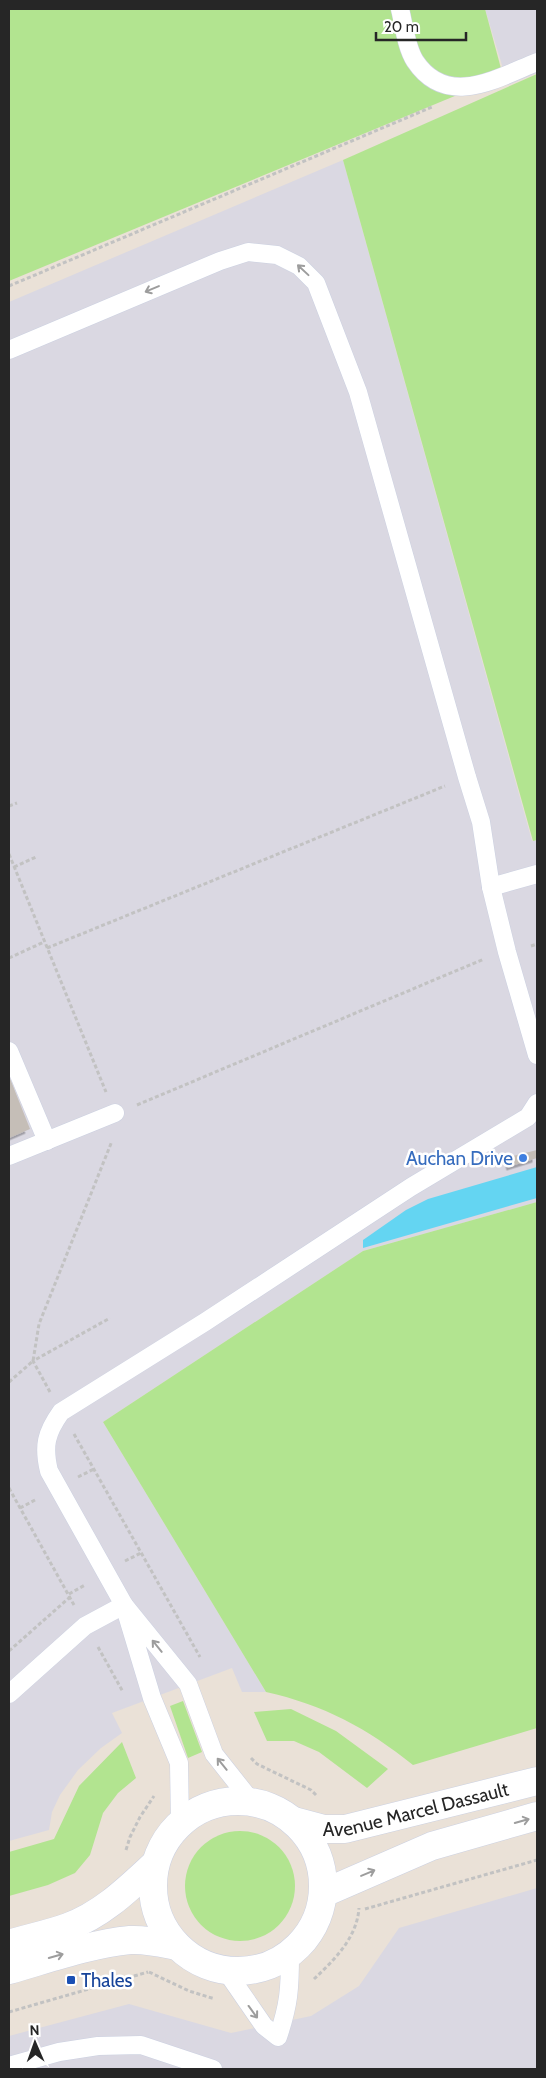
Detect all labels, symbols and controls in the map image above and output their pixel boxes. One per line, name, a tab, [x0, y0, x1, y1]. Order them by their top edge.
scale bar	[376, 10, 466, 42]
text: 20 m	[384, 18, 419, 36]
one-way arrow	[296, 265, 309, 276]
one-way arrow	[145, 285, 160, 295]
place label: Auchan Drive	[406, 1147, 513, 1170]
marker: Auchan Drive	[517, 1152, 529, 1164]
one-way arrow	[151, 1640, 162, 1653]
one-way arrow	[216, 1758, 227, 1771]
street label: Avenue Marcel Dassault	[323, 1777, 512, 1841]
one-way arrow	[513, 1815, 529, 1825]
one-way arrow	[360, 1867, 375, 1877]
one-way arrow	[47, 1951, 63, 1961]
place label: Thales	[81, 1969, 133, 1992]
marker: Thales	[65, 1974, 77, 1986]
one-way arrow	[248, 2005, 258, 2019]
north arrow	[10, 2018, 60, 2068]
text: N	[29, 2021, 40, 2039]

